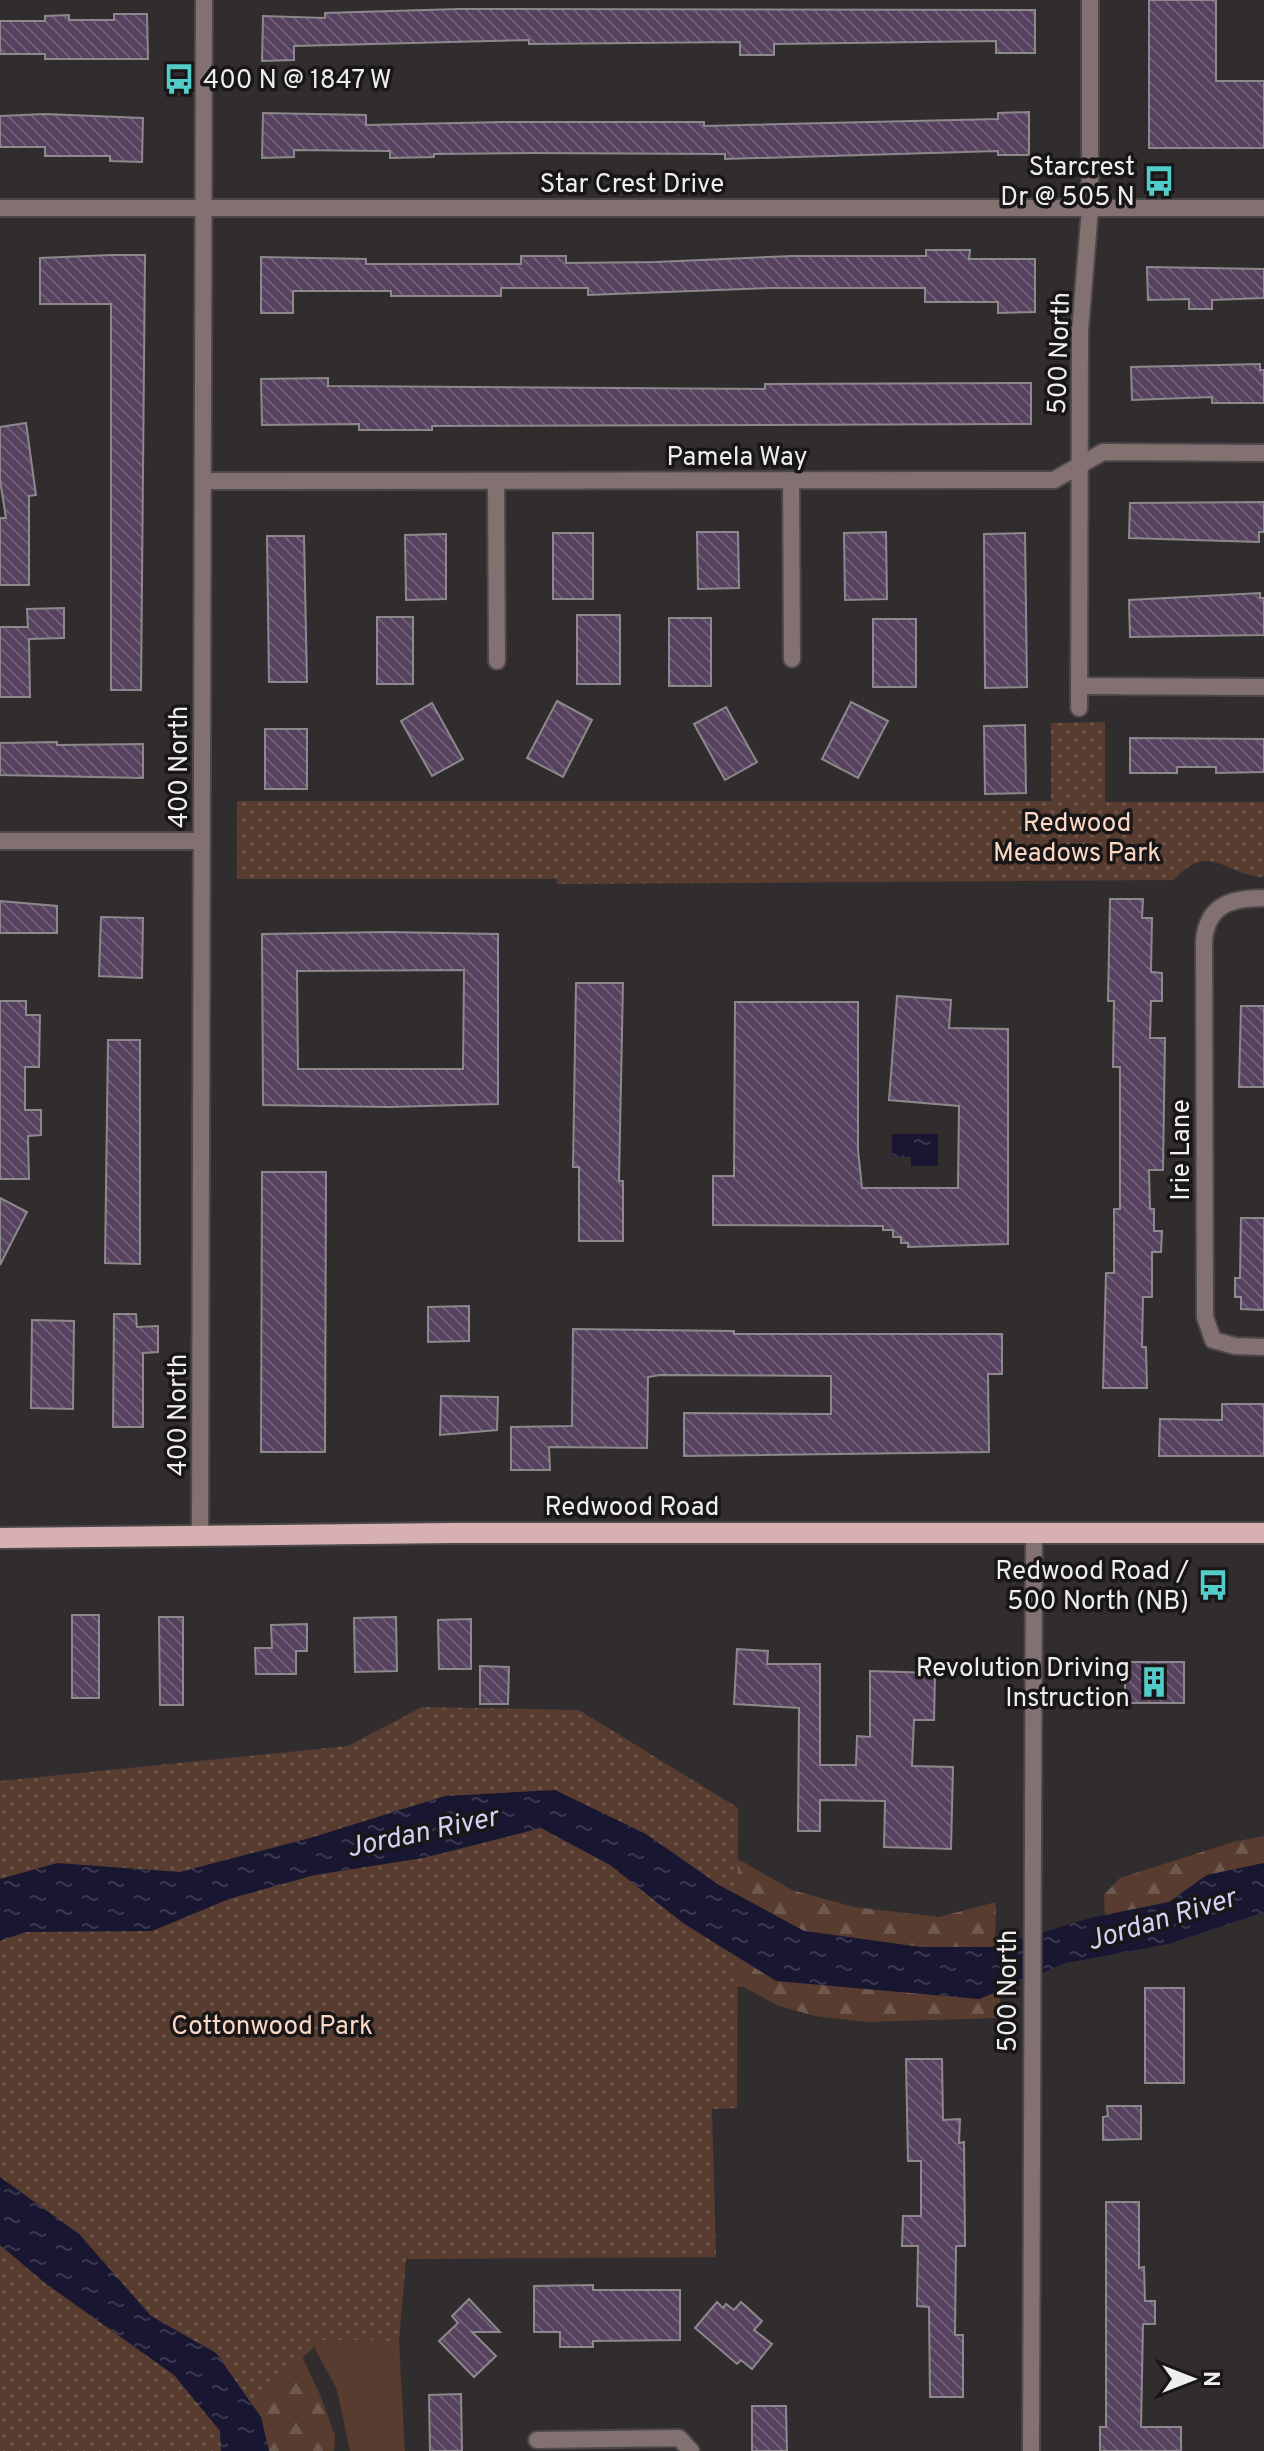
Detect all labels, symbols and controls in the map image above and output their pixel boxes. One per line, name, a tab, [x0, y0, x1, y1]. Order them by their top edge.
bus stop icon: 400 N @ 1847 W	[162, 62, 196, 96]
place label: 400 N @ 1847 W	[203, 65, 392, 98]
place label: Starcrest Dr @ 505 N	[1000, 152, 1135, 215]
bus stop icon: Starcrest Dr @ 505 N	[1142, 164, 1176, 198]
street label: Star Crest Drive	[540, 169, 724, 202]
street label: 500 North	[1042, 291, 1079, 415]
street label: Pamela Way	[667, 442, 807, 475]
street label: 400 North	[164, 706, 197, 828]
park label: Redwood Meadows Park	[993, 808, 1161, 871]
street label: Irie Lane	[1166, 1099, 1199, 1201]
street label: 400 North	[163, 1354, 196, 1476]
street label: Redwood Road	[545, 1492, 719, 1525]
place label: Redwood Road / 500 North (NB)	[995, 1556, 1189, 1619]
bus stop icon: Redwood Road / 500 North (NB)	[1196, 1568, 1230, 1602]
place label: Revolution Driving Instruction	[916, 1653, 1130, 1716]
building icon: Revolution Driving Instruction	[1137, 1665, 1171, 1699]
water label: Jordan River	[344, 1800, 504, 1868]
water label: Jordan River	[1083, 1880, 1243, 1961]
street label: 500 North	[993, 1930, 1026, 2052]
park label: Cottonwood Park	[171, 2011, 373, 2044]
north arrow	[1152, 2339, 1232, 2419]
text: N	[1196, 2371, 1223, 2387]

